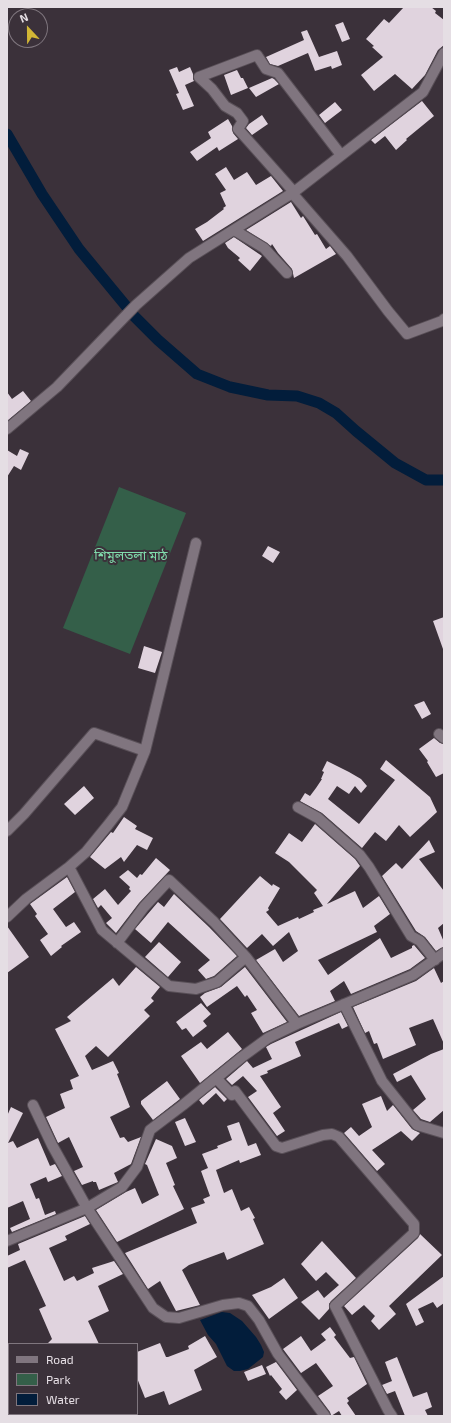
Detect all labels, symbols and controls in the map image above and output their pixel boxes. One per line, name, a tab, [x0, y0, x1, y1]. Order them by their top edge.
north arrow	[8, 8, 48, 48]
text: N	[18, 10, 30, 25]
park label: শিমুলতলা মাঠ	[94, 548, 168, 564]
legend	[8, 1343, 138, 1415]
text: Road	[46, 1352, 74, 1366]
text: Park	[46, 1372, 71, 1386]
text: Water	[46, 1392, 80, 1406]

